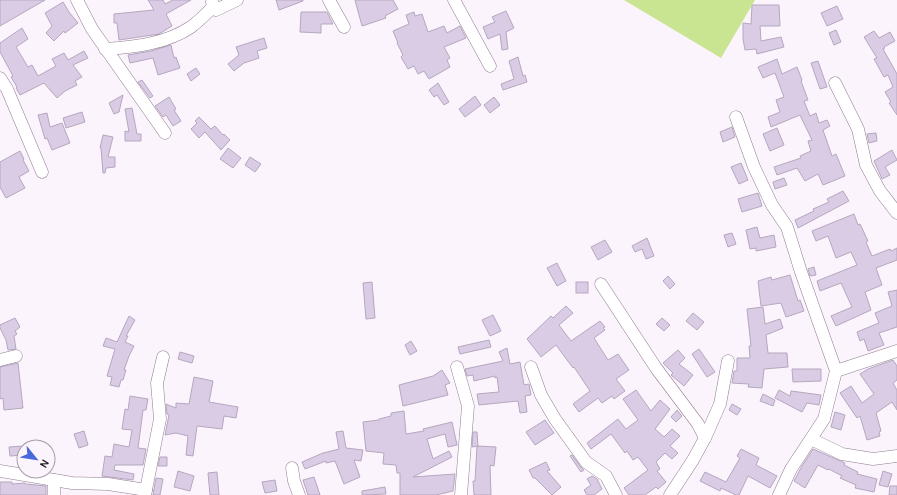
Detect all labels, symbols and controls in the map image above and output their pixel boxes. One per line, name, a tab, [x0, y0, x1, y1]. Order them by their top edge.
north arrow	[16, 439, 56, 479]
text: N	[37, 457, 52, 470]

